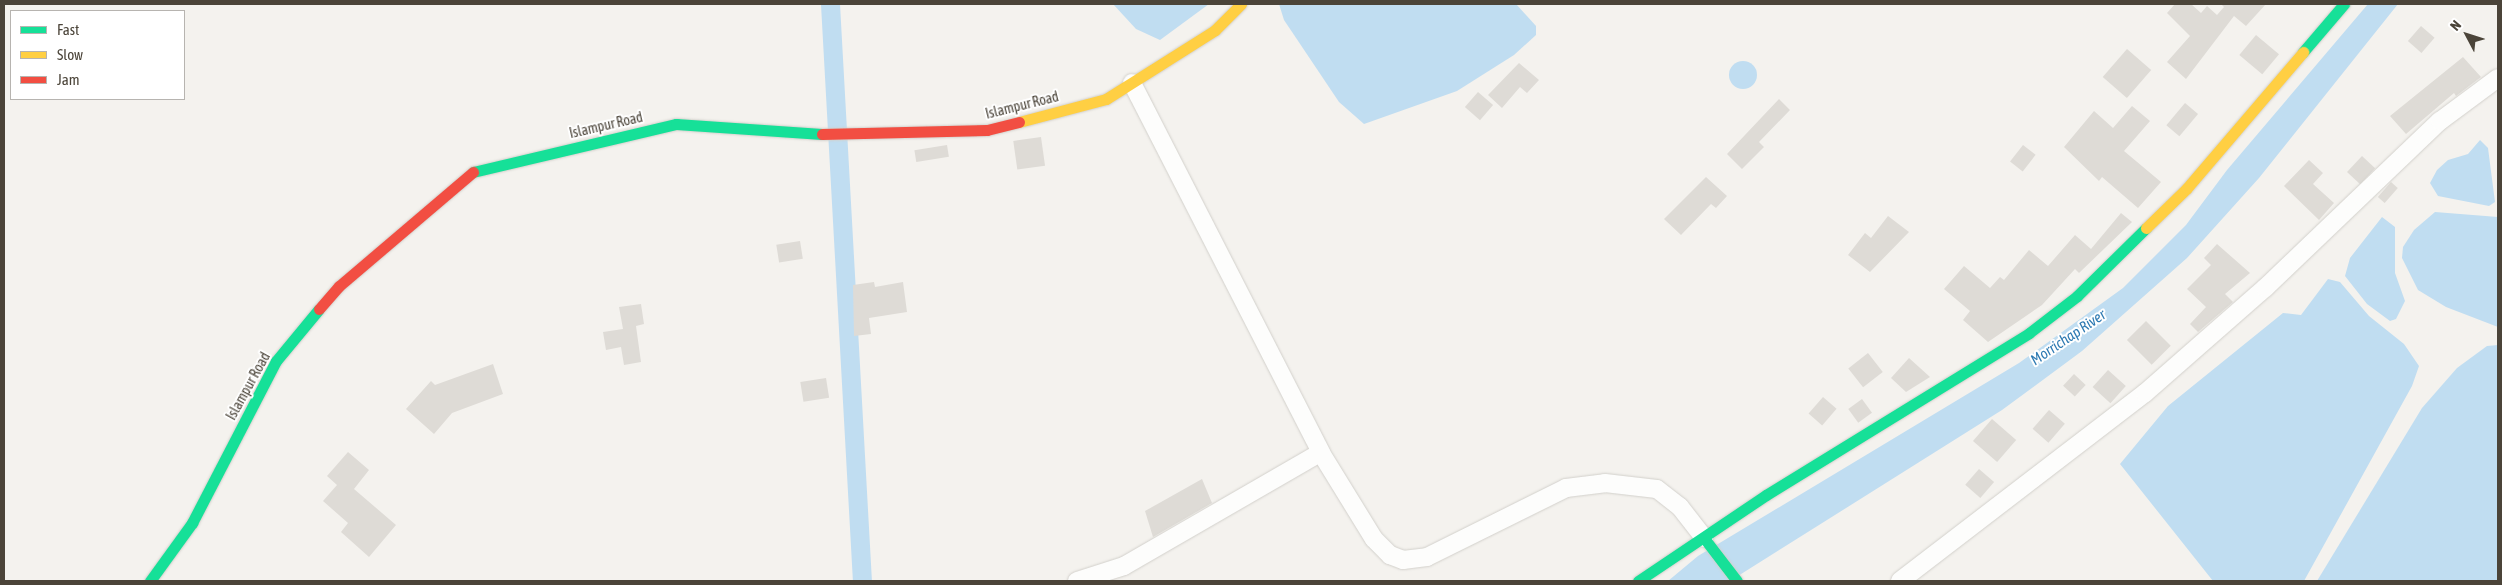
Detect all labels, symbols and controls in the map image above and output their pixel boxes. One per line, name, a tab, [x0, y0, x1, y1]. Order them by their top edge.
legend	[10, 10, 185, 100]
north arrow	[2442, 10, 2492, 60]
text: N	[2447, 17, 2464, 34]
text: Fast	[57, 21, 79, 38]
text: Slow	[57, 46, 83, 63]
text: Jam	[57, 71, 80, 88]
street label: Islampur Road	[984, 88, 1060, 122]
street label: Islampur Road	[568, 108, 644, 142]
water label: Morrichap River	[2027, 305, 2109, 369]
street label: Islampur Road	[222, 349, 274, 423]

